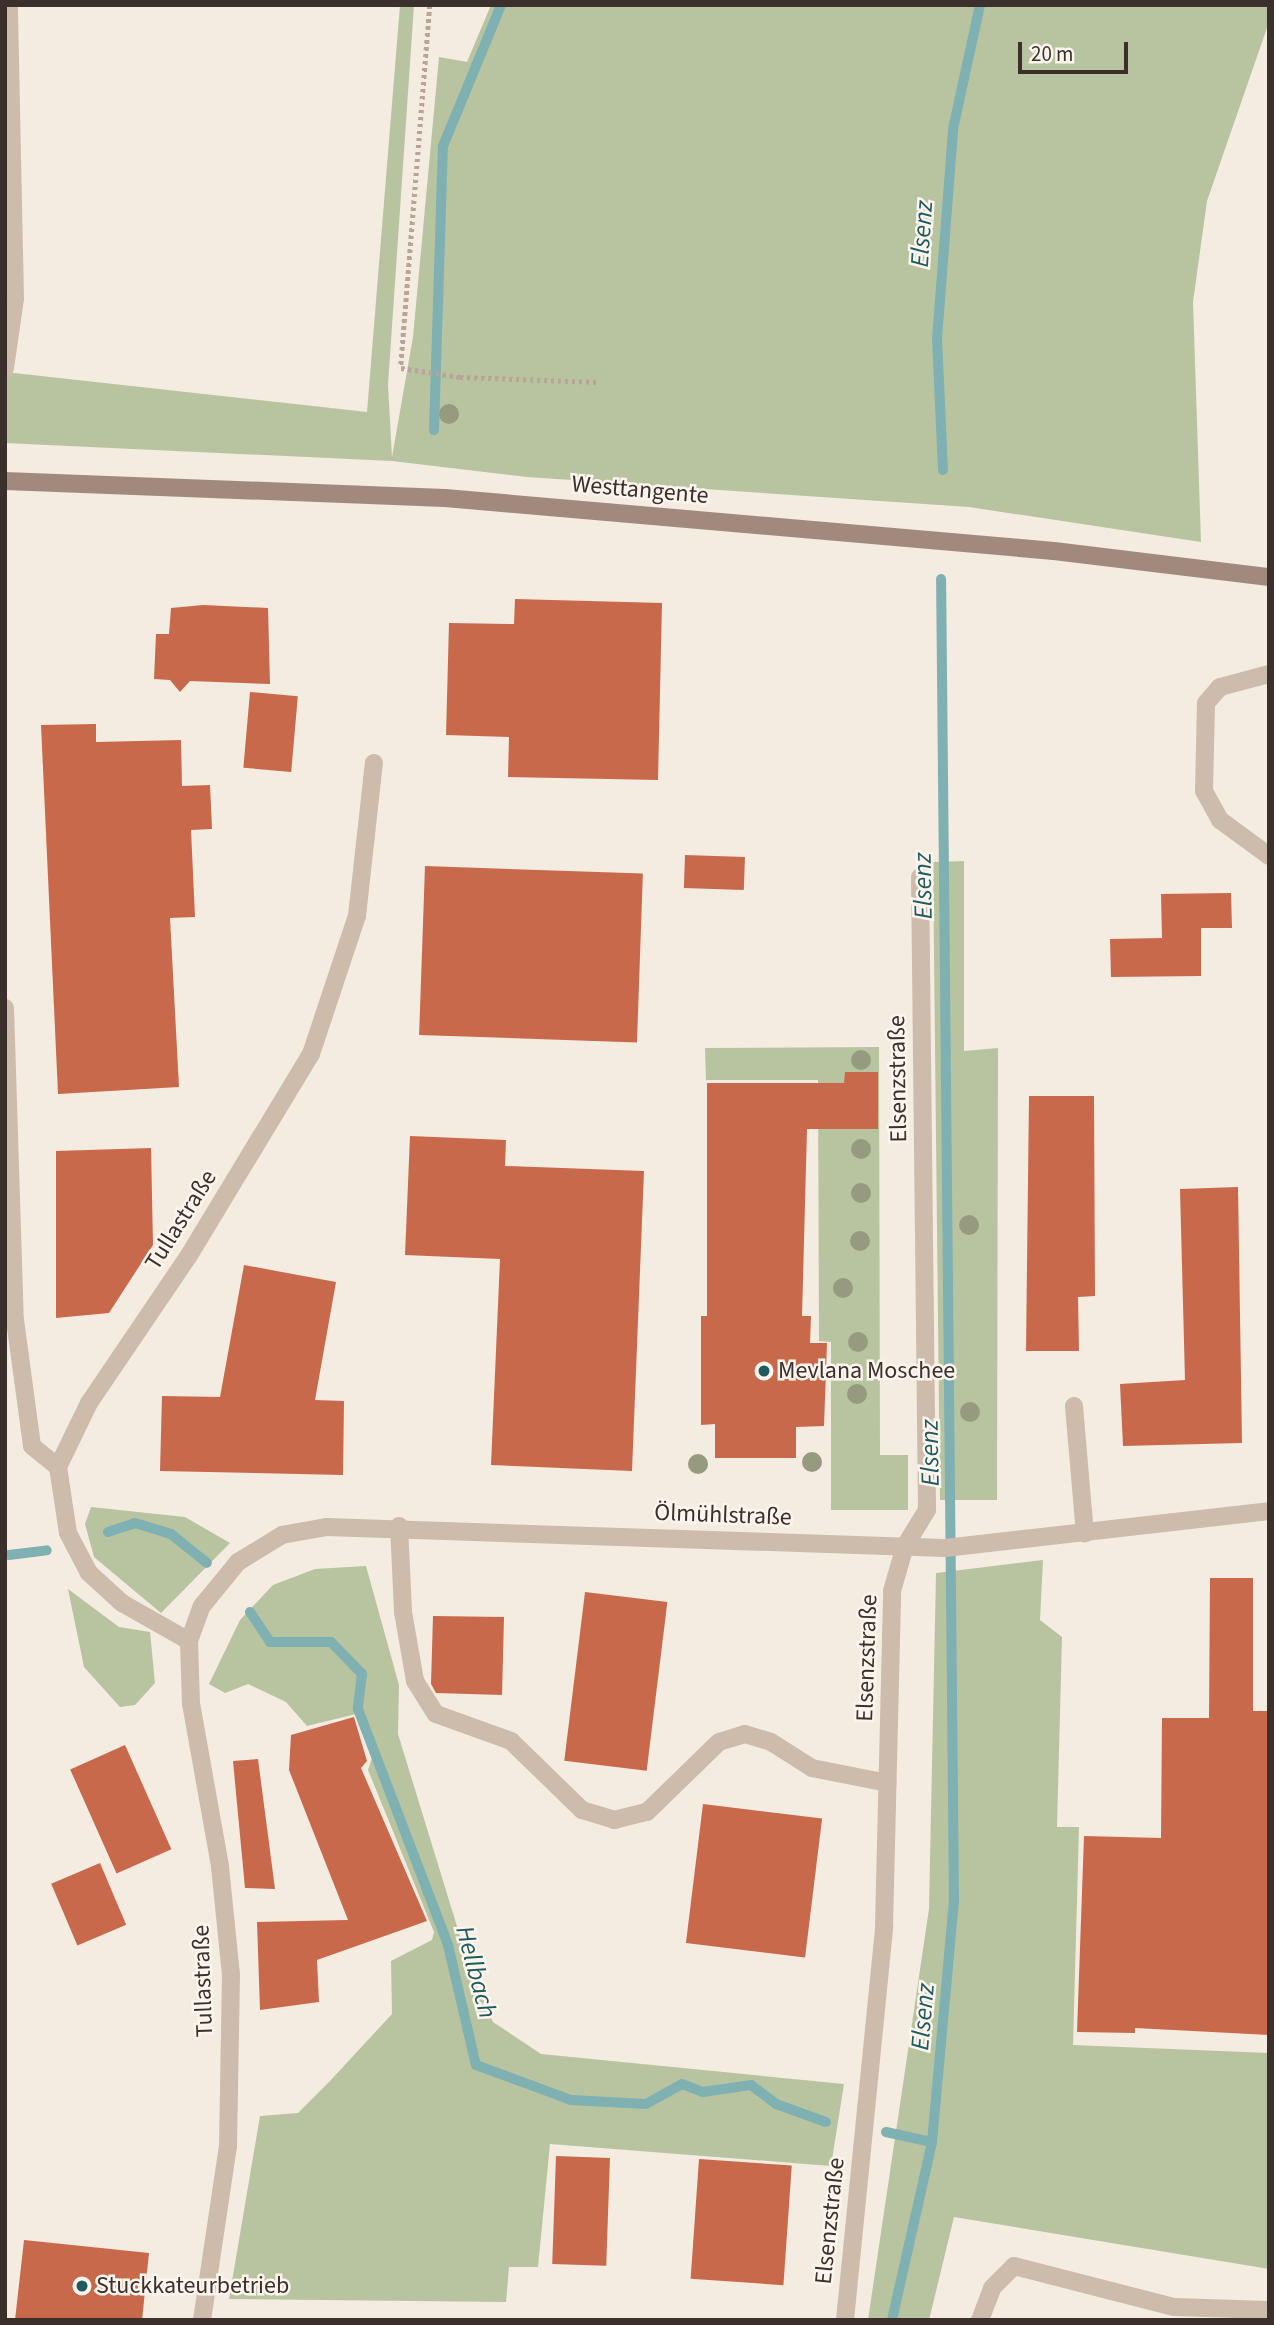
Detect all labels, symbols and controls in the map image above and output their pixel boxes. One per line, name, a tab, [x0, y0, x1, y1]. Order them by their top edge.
scale bar	[1022, 28, 1132, 72]
text: 20 m	[1031, 39, 1073, 69]
water label: Elsenz	[904, 200, 940, 268]
street label: Westtangente	[570, 470, 710, 510]
water label: Elsenz	[907, 852, 939, 920]
street label: Elsenzstraße	[882, 1015, 914, 1143]
street label: Tullastraße	[139, 1165, 223, 1275]
place label: Mevlana Moschee	[778, 1357, 955, 1385]
marker: Mevlana Moschee	[756, 1363, 772, 1379]
water label: Elsenz	[914, 1419, 946, 1487]
street label: Ölmühlstraße	[654, 1498, 792, 1532]
street label: Elsenzstraße	[850, 1594, 884, 1722]
water label: Hellbach	[449, 1922, 503, 2022]
street label: Tullastraße	[187, 1924, 219, 2038]
water label: Elsenz	[905, 1982, 941, 2052]
street label: Elsenzstraße	[809, 2156, 851, 2286]
place label: Stuckkateurbetrieb	[96, 2272, 289, 2300]
marker: Stuckkateurbetrieb	[74, 2278, 90, 2294]

